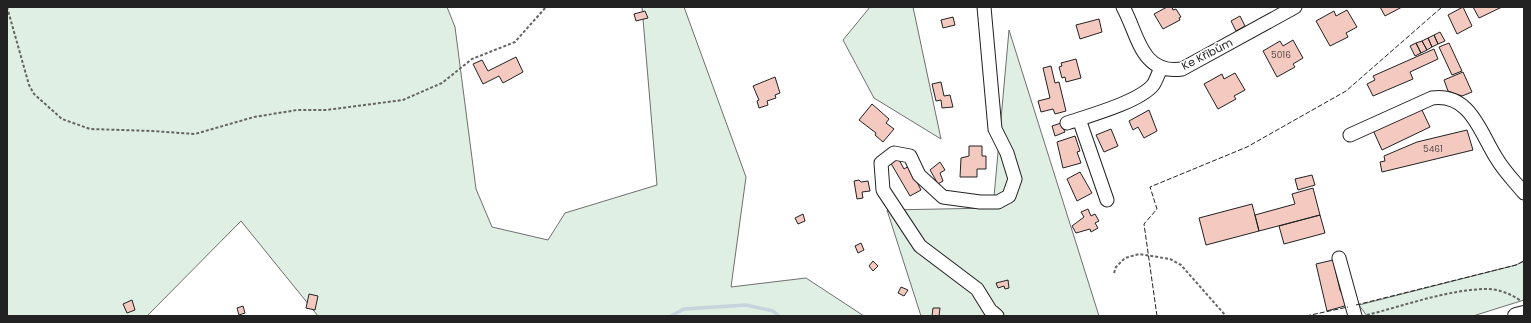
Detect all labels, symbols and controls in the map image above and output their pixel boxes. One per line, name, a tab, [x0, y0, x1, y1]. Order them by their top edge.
street label: Ke Křibům	[1179, 34, 1235, 74]
house number: 5016	[1271, 49, 1291, 61]
house number: 5461	[1423, 143, 1443, 155]

